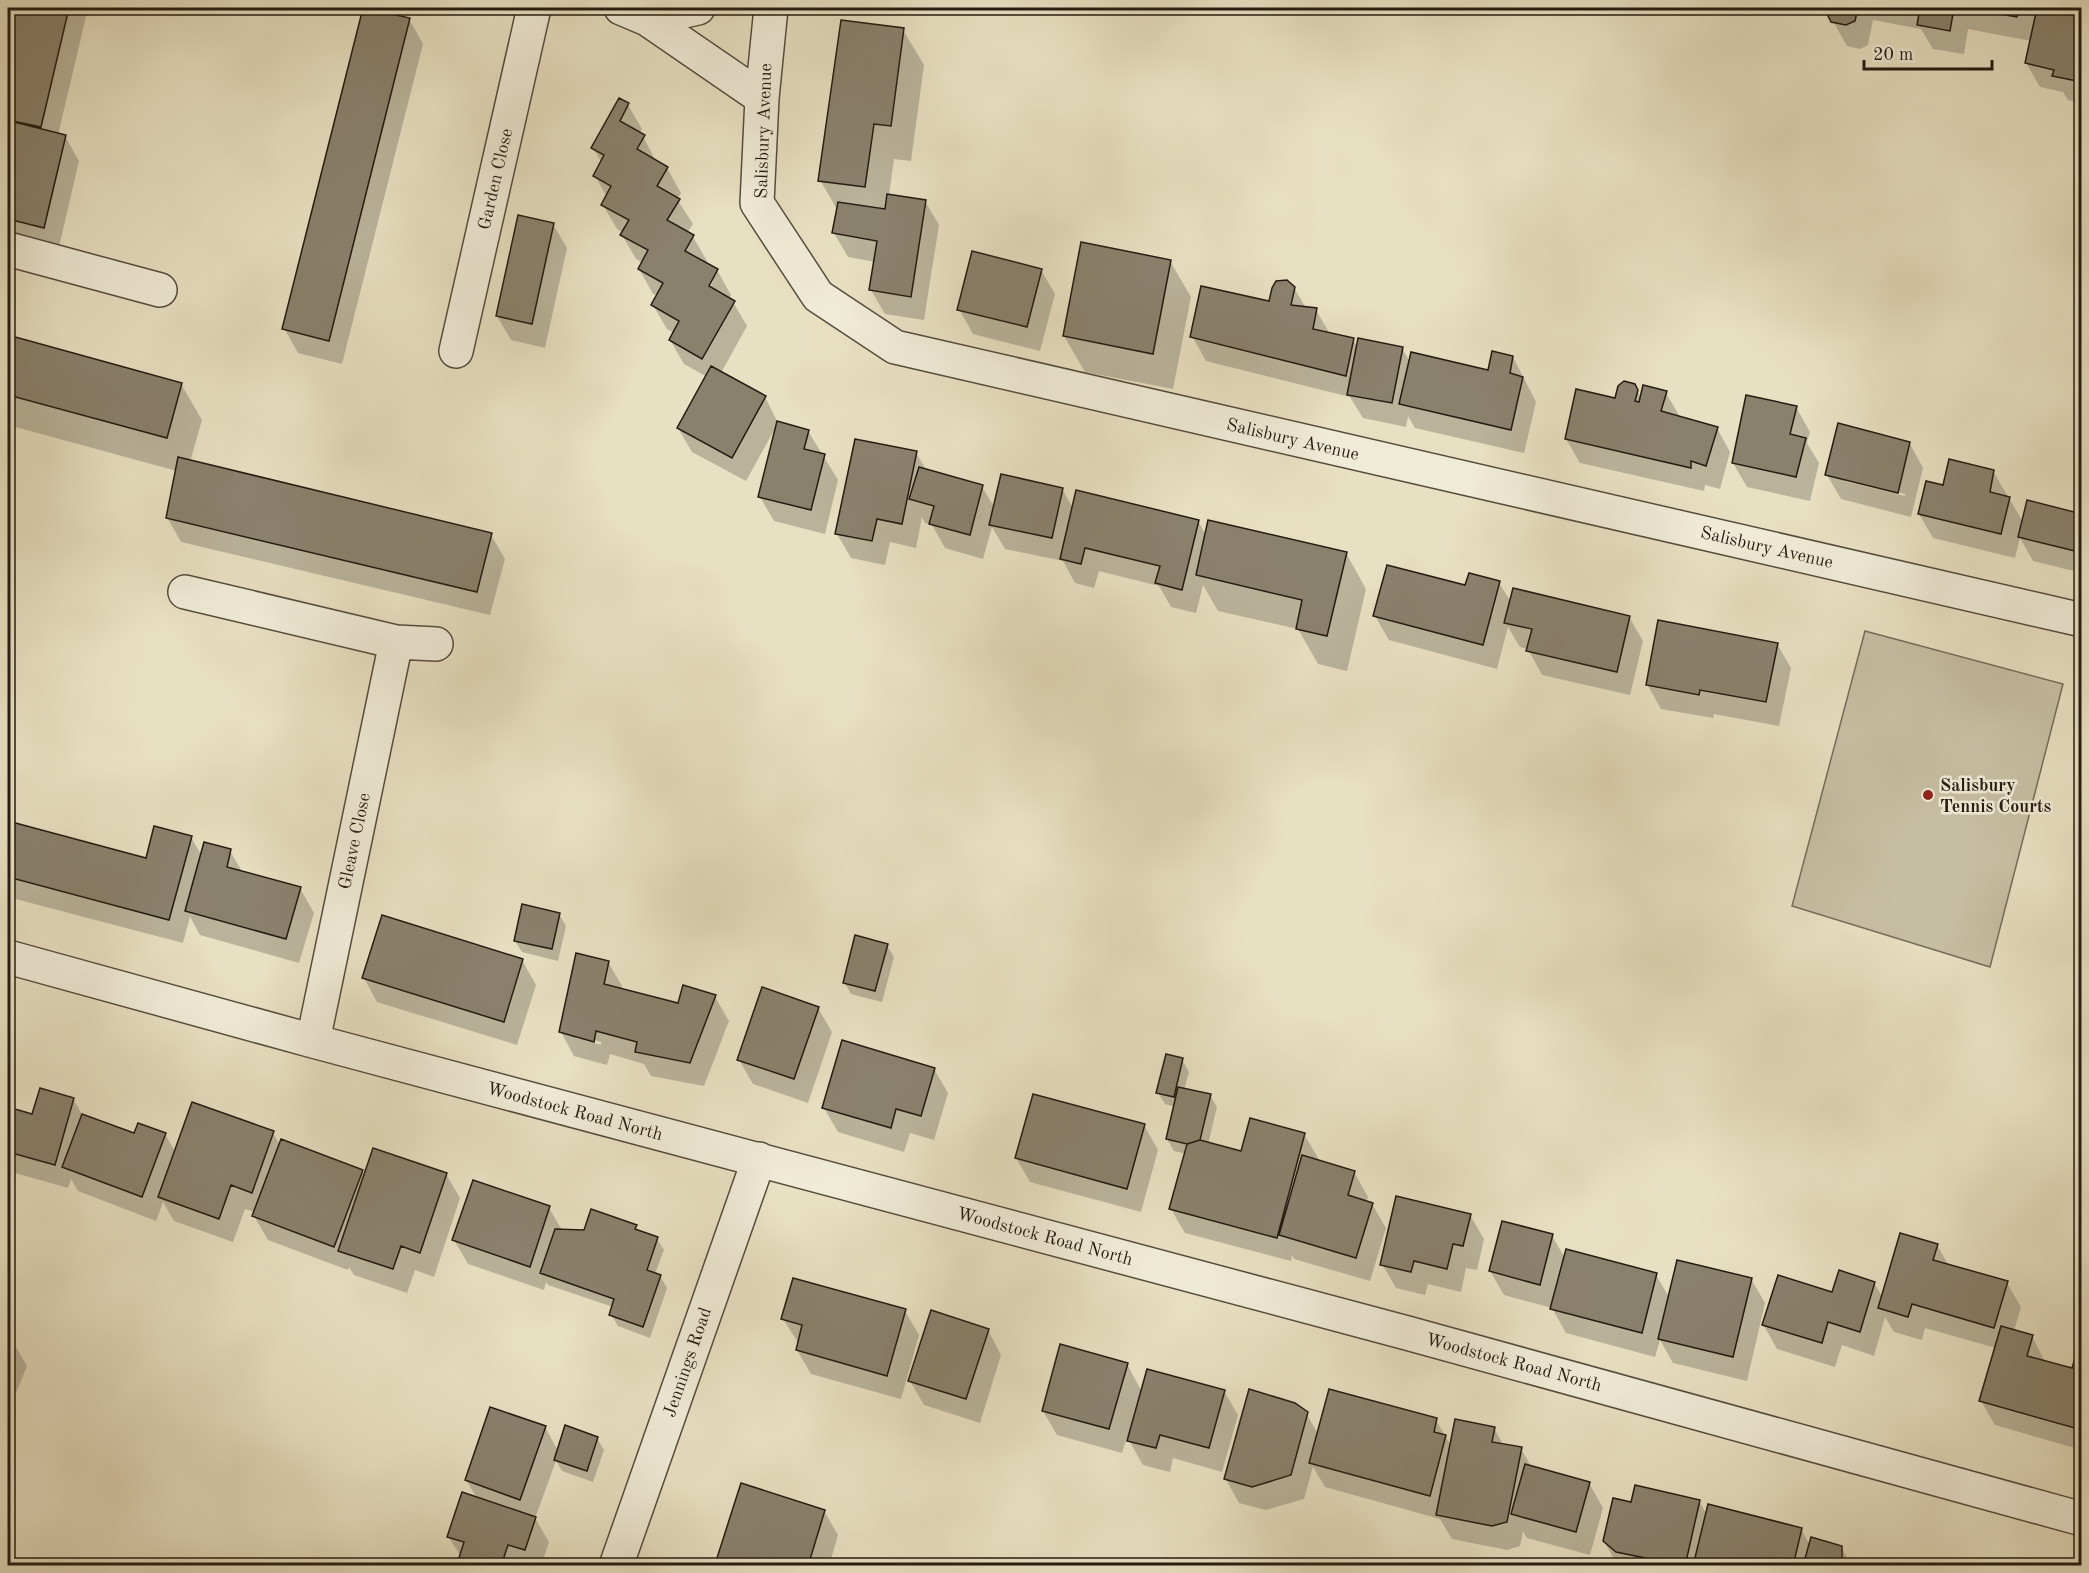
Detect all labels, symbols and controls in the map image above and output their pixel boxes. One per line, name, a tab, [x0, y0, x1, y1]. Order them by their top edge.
scale bar	[1864, 33, 1992, 71]
text: 20 m	[1873, 46, 1913, 64]
street label: Salisbury Avenue	[753, 63, 775, 199]
street label: Garden Close	[476, 127, 516, 232]
street label: Salisbury Avenue	[1225, 416, 1361, 464]
street label: Salisbury Avenue	[1699, 524, 1835, 572]
place label: Salisbury Tennis Courts	[1940, 777, 2052, 816]
marker: Salisbury Tennis Courts	[1921, 788, 1935, 802]
street label: Gleave Close	[336, 791, 374, 891]
street label: Woodstock Road North	[485, 1080, 665, 1144]
street label: Woodstock Road North	[955, 1205, 1135, 1269]
street label: Jennings Road	[661, 1305, 715, 1419]
street label: Woodstock Road North	[1424, 1331, 1604, 1395]

